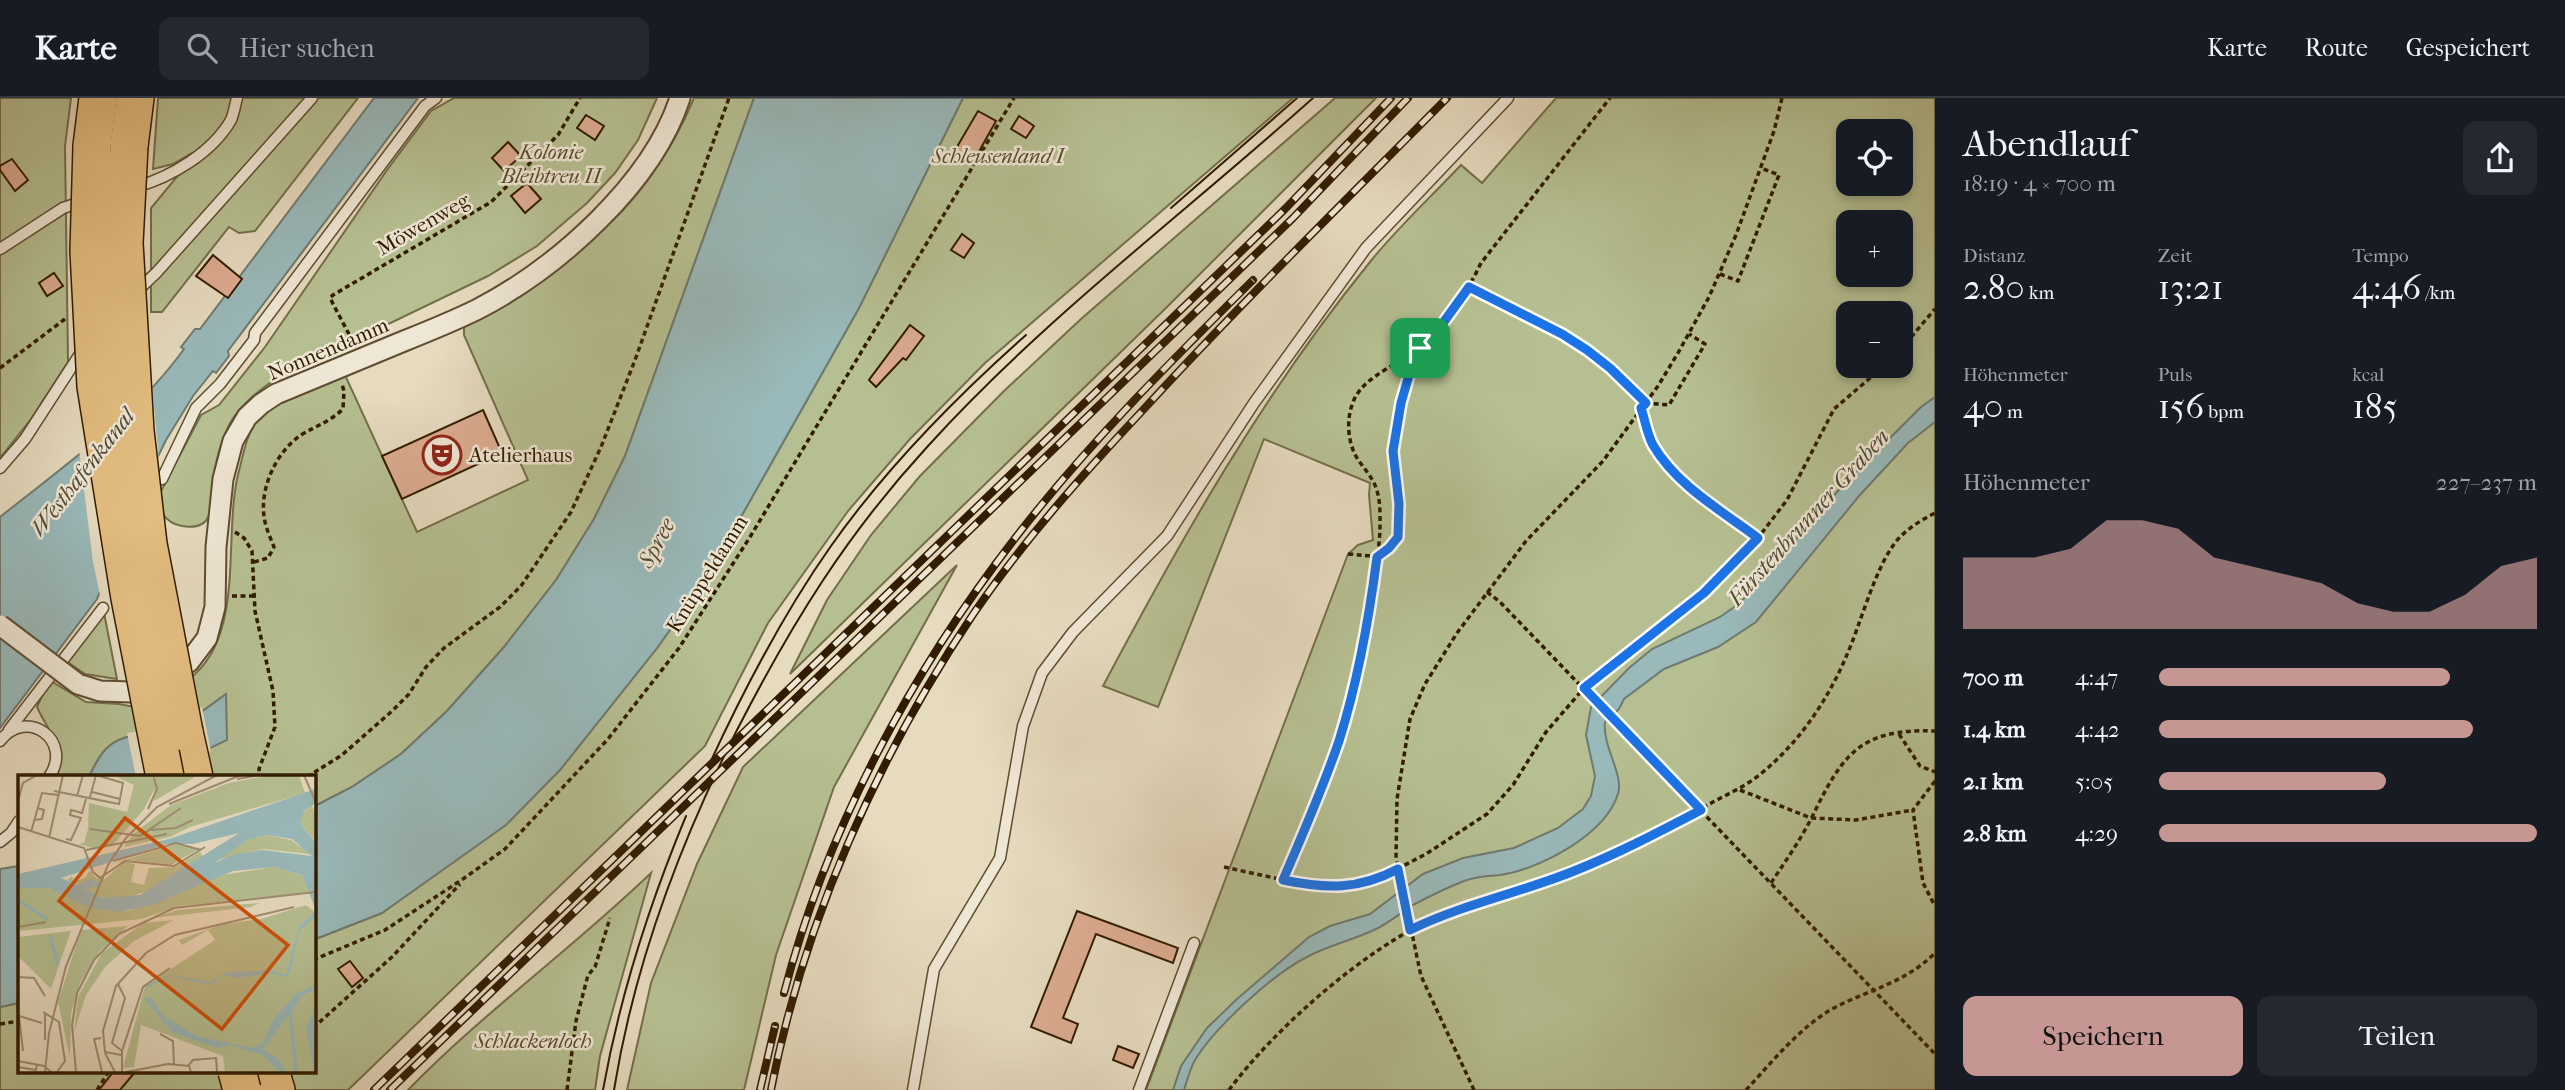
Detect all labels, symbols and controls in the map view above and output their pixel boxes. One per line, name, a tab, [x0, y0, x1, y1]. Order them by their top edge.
search box	[159, 17, 649, 80]
text: Karte	[35, 29, 117, 68]
icon: search	[183, 29, 221, 67]
text: Hier suchen	[239, 33, 375, 64]
text: Karte	[2207, 34, 2267, 62]
text: Route	[2305, 34, 2368, 62]
text: Gespeichert	[2406, 34, 2530, 62]
map controls	[1836, 119, 1913, 378]
button: locate	[1836, 119, 1913, 196]
text: Abendlauf	[1963, 121, 2131, 166]
button: share	[2463, 121, 2537, 195]
park label: Kolonie Bleibtreu II	[500, 140, 604, 188]
park label: Schleusenland I	[931, 144, 1067, 168]
text: 18:19 · 4 × 700 m	[1963, 170, 2116, 197]
street label: Möwenweg	[372, 187, 474, 260]
button: +	[1836, 210, 1913, 287]
text: Distanz	[1963, 245, 2025, 267]
text: Zeit	[2158, 245, 2192, 267]
text: Tempo	[2352, 245, 2409, 267]
text: 2.80	[1963, 267, 2025, 308]
text: 13:21	[2158, 267, 2223, 308]
text: 4:46	[2352, 267, 2421, 308]
text: km	[2025, 282, 2054, 304]
text: /km	[2421, 282, 2455, 304]
button: −	[1836, 301, 1913, 378]
street label: Nonnendamm	[264, 313, 393, 385]
pin	[1390, 318, 1450, 378]
icon: arrive	[1401, 329, 1439, 367]
text: Höhenmeter	[1963, 364, 2068, 386]
text: Puls	[2158, 364, 2192, 386]
text: kcal	[2352, 364, 2384, 386]
text: 40	[1963, 386, 2003, 427]
text: 156	[2158, 386, 2204, 427]
text: 185	[2352, 386, 2398, 427]
water label: Westhafenkanal	[24, 401, 142, 541]
text: m	[2003, 401, 2023, 423]
text: bpm	[2204, 401, 2244, 423]
water label: Fürstenbrunner Graben	[1721, 423, 1895, 612]
theatre icon: Atelierhaus	[421, 434, 463, 476]
place label: Atelierhaus	[468, 443, 573, 467]
text: Höhenmeter	[1963, 469, 2090, 496]
text: 227–237 m	[2436, 469, 2537, 496]
street label: Knüppeldamm	[661, 510, 753, 637]
water label: Spree	[632, 513, 681, 574]
text: 700 m	[1963, 664, 2023, 691]
text: 4:47	[2075, 664, 2118, 691]
text: 1.4 km	[1963, 716, 2026, 743]
text: 4:42	[2075, 716, 2120, 743]
text: 2.1 km	[1963, 768, 2023, 795]
text: 5:05	[2075, 768, 2113, 795]
inset map	[18, 775, 315, 1072]
text: 2.8 km	[1963, 820, 2027, 847]
text: 4:29	[2075, 820, 2118, 847]
button: Speichern	[1963, 996, 2243, 1076]
button: Teilen	[2257, 996, 2537, 1076]
park label: Schlackenloch	[473, 1029, 592, 1053]

